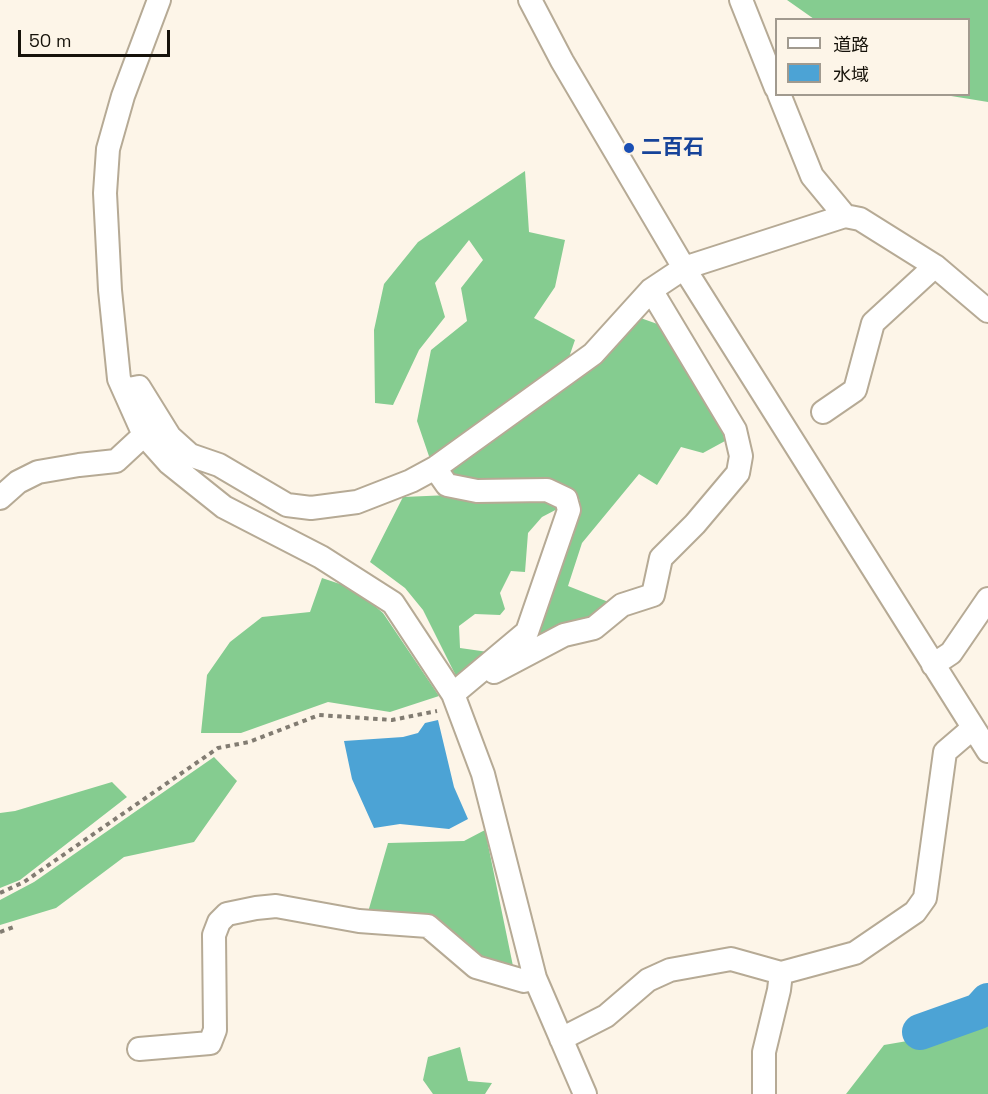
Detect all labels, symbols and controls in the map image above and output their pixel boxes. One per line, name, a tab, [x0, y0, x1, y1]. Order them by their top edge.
scale bar	[21, 18, 172, 56]
legend	[775, 18, 970, 96]
text: 50 m	[29, 29, 71, 52]
text: 道路	[833, 33, 869, 56]
text: 水域	[833, 63, 869, 86]
place label: 二百石	[641, 135, 704, 161]
marker: 二百石	[622, 141, 636, 155]

